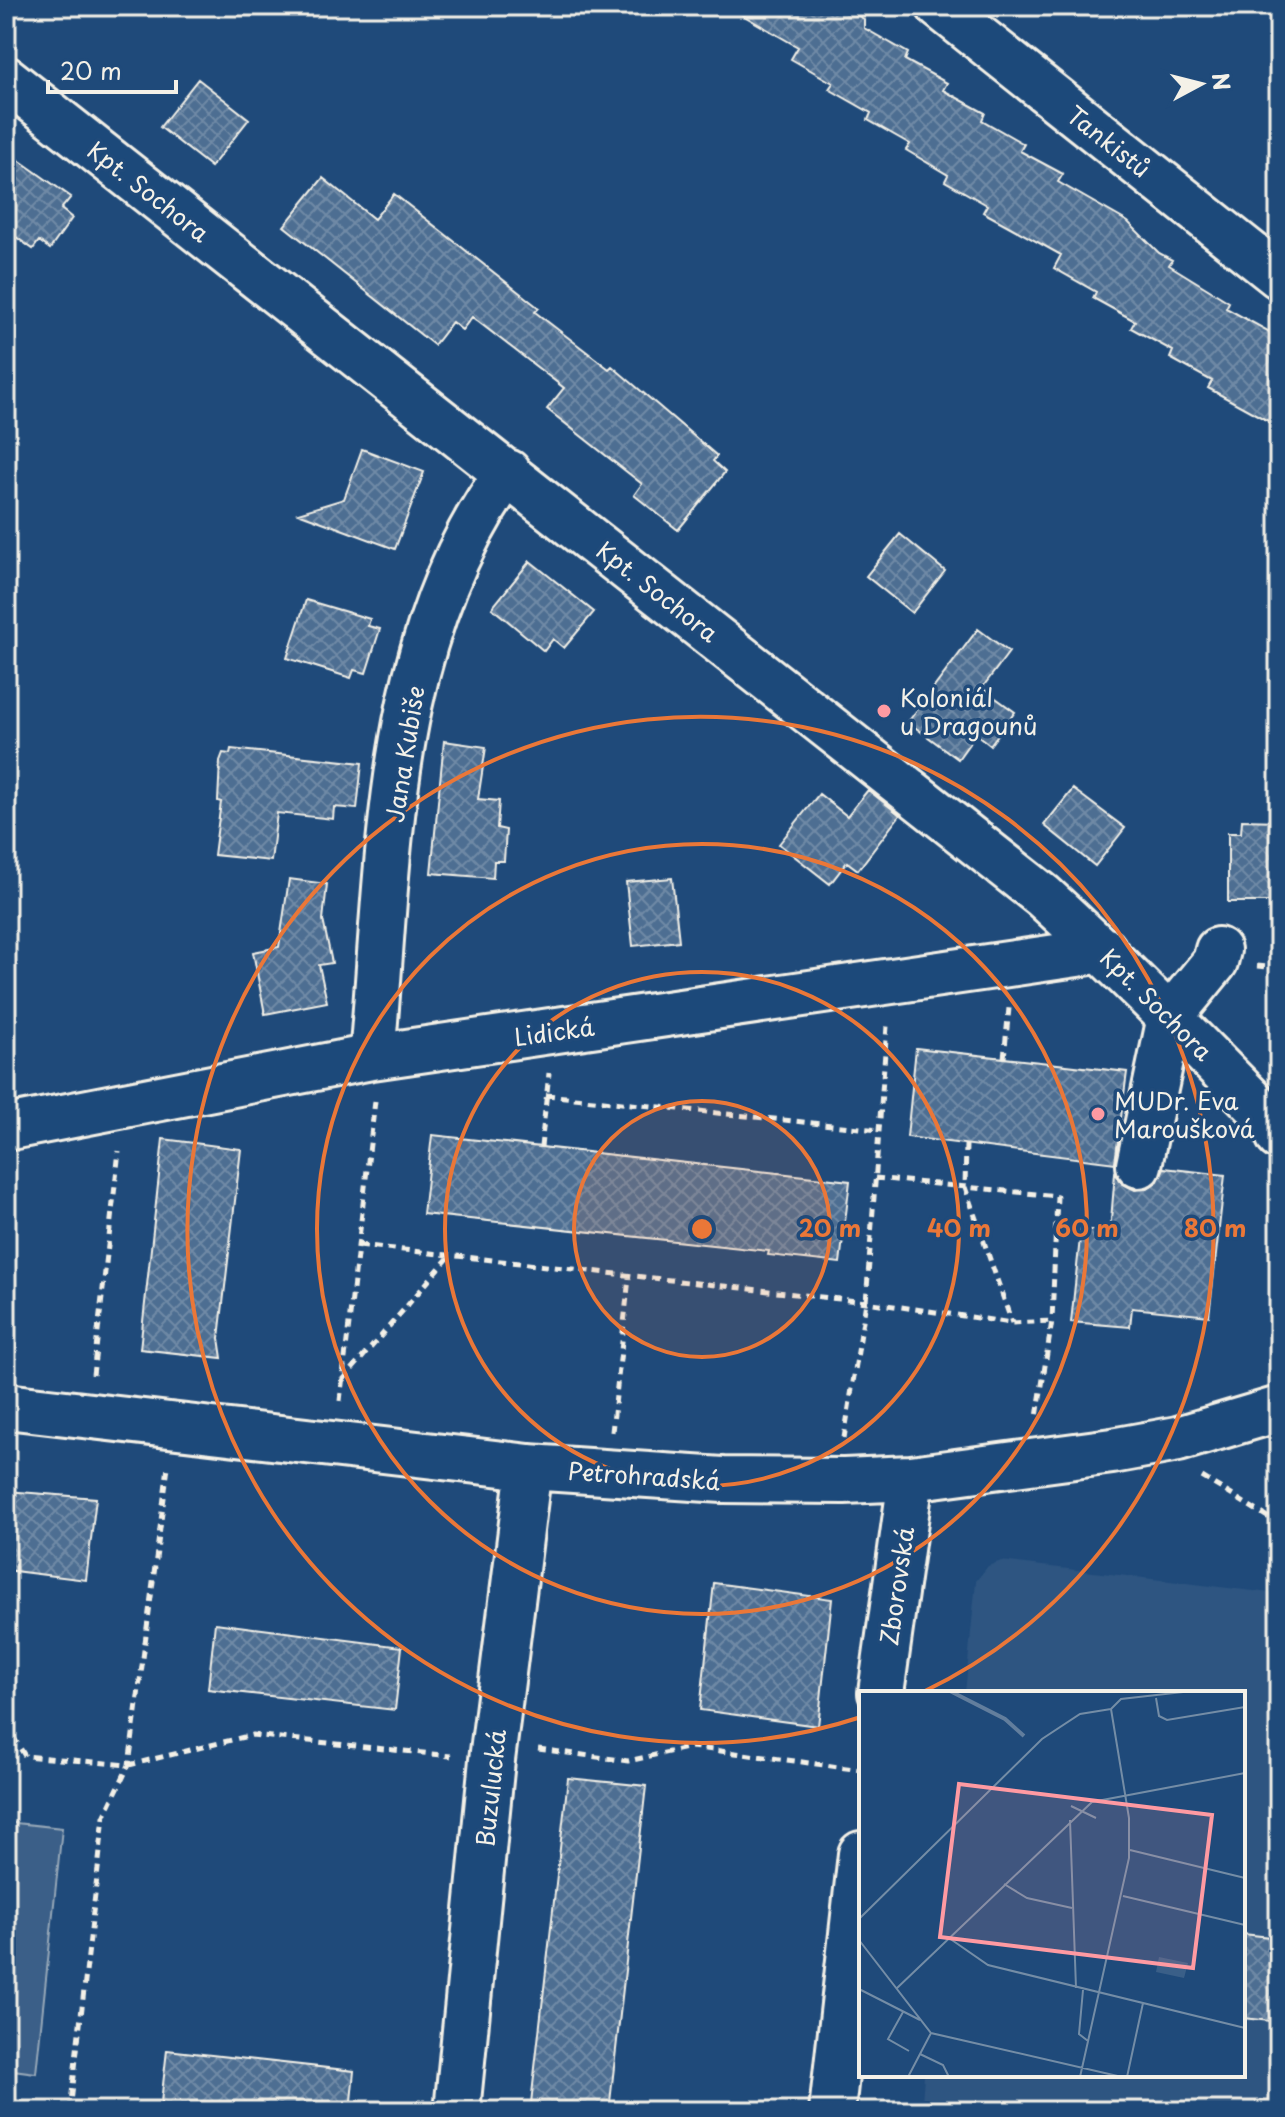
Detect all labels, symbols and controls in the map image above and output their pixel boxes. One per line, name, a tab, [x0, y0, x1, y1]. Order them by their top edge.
scale bar	[48, 44, 176, 94]
north arrow	[1161, 44, 1241, 124]
text: 20 m	[60, 52, 122, 88]
text: N	[1205, 71, 1240, 92]
street label: Tankistů	[1059, 97, 1159, 185]
street label: Kpt. Sochora	[80, 132, 218, 250]
street label: Kpt. Sochora	[589, 532, 727, 650]
place label: Koloniál u Dragounů	[900, 679, 1037, 743]
street label: Jana Kubiše	[375, 683, 433, 825]
marker: Koloniál u Dragounů	[875, 702, 893, 720]
street label: Kpt. Sochora	[1093, 940, 1222, 1069]
street label: Lidická	[512, 1008, 596, 1054]
place label: MUDr. Eva Maroušková	[1114, 1082, 1255, 1146]
marker: MUDr. Eva Maroušková	[1089, 1105, 1107, 1123]
text: 20 m	[799, 1209, 861, 1245]
text: 40 m	[927, 1209, 991, 1245]
text: 60 m	[1055, 1209, 1119, 1245]
text: 80 m	[1184, 1209, 1246, 1245]
centre of rings	[688, 1215, 716, 1243]
street label: Petrohradská	[567, 1452, 722, 1498]
street label: Zborovská	[870, 1524, 922, 1648]
inset map	[859, 1691, 1245, 2077]
street label: Buzulucká	[466, 1727, 514, 1849]

